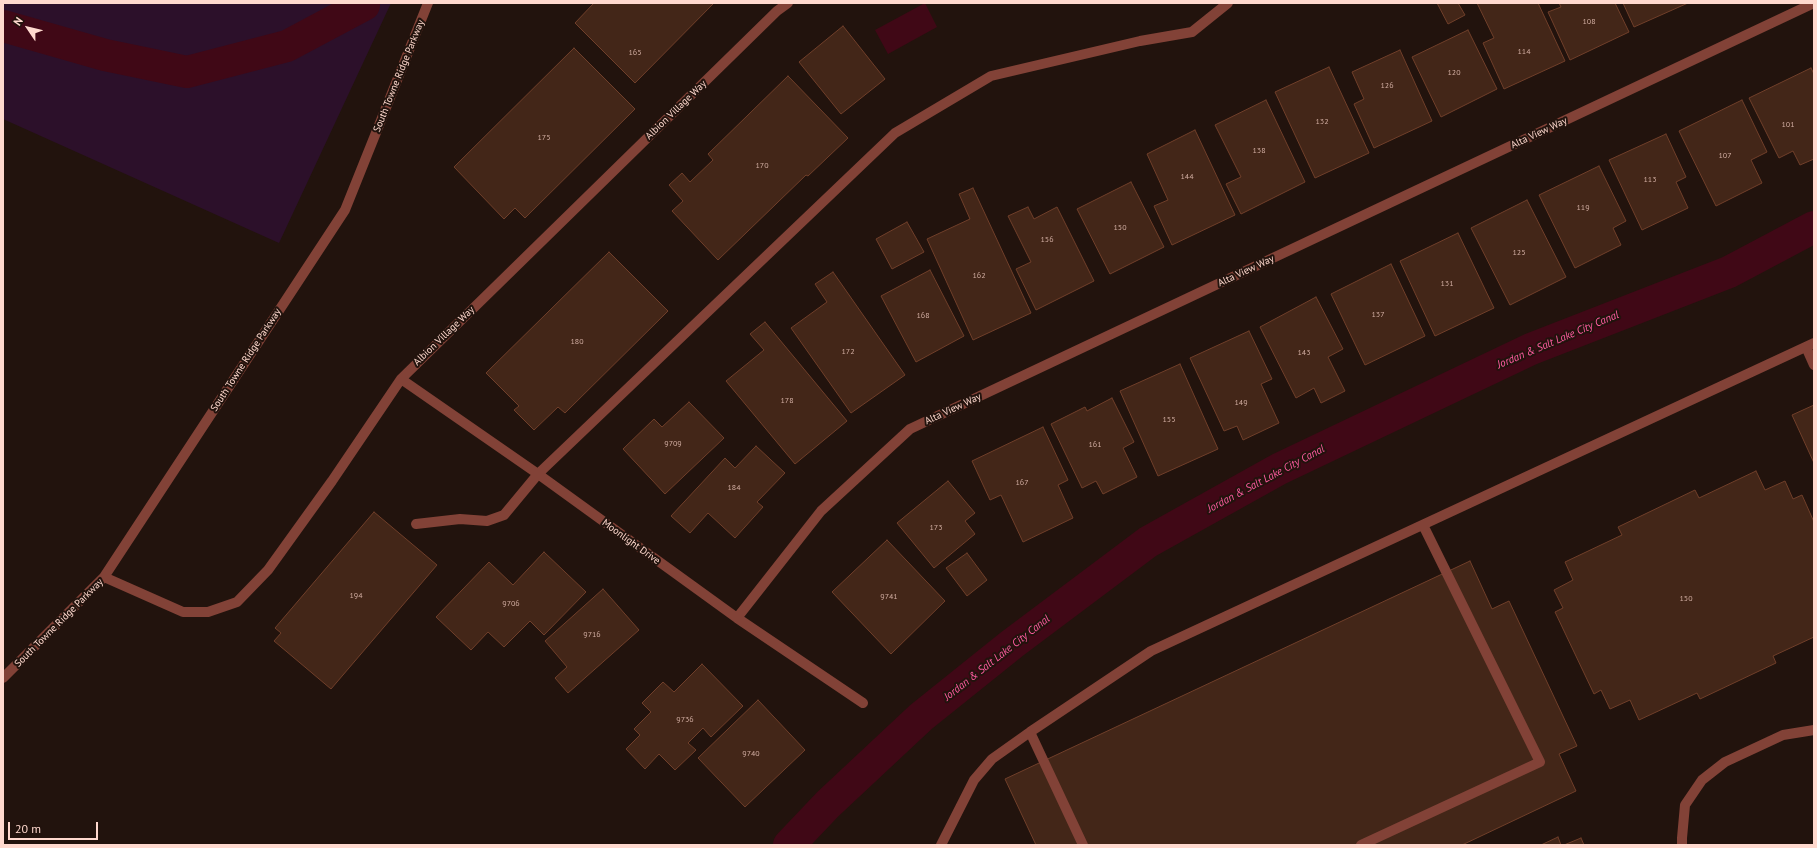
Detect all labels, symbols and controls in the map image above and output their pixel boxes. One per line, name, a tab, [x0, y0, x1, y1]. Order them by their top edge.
north arrow	[8, 8, 48, 48]
text: N	[10, 14, 26, 28]
house number: 108	[1582, 17, 1596, 27]
street label: South Towne Ridge Parkway	[371, 18, 427, 134]
house number: 114	[1517, 47, 1531, 57]
house number: 165	[628, 48, 642, 58]
house number: 120	[1447, 68, 1461, 78]
street label: Albion Village Way	[643, 78, 709, 142]
house number: 126	[1380, 81, 1394, 91]
street label: Alta View Way	[1509, 115, 1569, 151]
house number: 132	[1315, 117, 1329, 127]
house number: 101	[1781, 120, 1795, 130]
house number: 175	[537, 133, 551, 143]
house number: 138	[1252, 146, 1266, 156]
house number: 107	[1718, 151, 1732, 161]
house number: 170	[755, 161, 769, 171]
house number: 144	[1180, 172, 1194, 182]
house number: 113	[1643, 175, 1657, 185]
house number: 119	[1576, 203, 1590, 213]
house number: 150	[1113, 223, 1127, 233]
house number: 156	[1040, 235, 1054, 245]
house number: 125	[1512, 248, 1526, 258]
street label: Alta View Way	[1216, 253, 1276, 289]
house number: 162	[972, 271, 986, 281]
house number: 131	[1440, 279, 1454, 289]
street label: Albion Village Way	[411, 304, 477, 368]
street label: South Towne Ridge Parkway	[208, 306, 284, 414]
water label: Jordan & Salt Lake City Canal	[1495, 308, 1621, 372]
house number: 137	[1371, 310, 1385, 320]
house number: 168	[916, 311, 930, 321]
house number: 180	[570, 337, 584, 347]
house number: 172	[841, 347, 855, 357]
house number: 143	[1297, 348, 1311, 358]
street label: Alta View Way	[923, 391, 983, 427]
house number: 178	[780, 396, 794, 406]
house number: 149	[1234, 398, 1248, 408]
house number: 155	[1162, 415, 1176, 425]
house number: 9709	[664, 439, 682, 449]
house number: 161	[1088, 440, 1102, 450]
water label: Jordan & Salt Lake City Canal	[1205, 442, 1327, 516]
house number: 167	[1015, 478, 1029, 488]
house number: 184	[727, 483, 741, 493]
street label: Moonlight Drive	[600, 517, 662, 567]
house number: 173	[929, 523, 943, 533]
street label: South Towne Ridge Parkway	[12, 576, 106, 670]
house number: 194	[349, 591, 363, 601]
house number: 9741	[880, 592, 898, 602]
house number: 150	[1679, 594, 1693, 604]
house number: 9706	[502, 599, 520, 609]
water label: Jordan & Salt Lake City Canal	[941, 612, 1053, 704]
house number: 9716	[583, 630, 601, 640]
house number: 9736	[676, 715, 694, 725]
house number: 9740	[742, 749, 760, 759]
scale bar	[10, 814, 100, 840]
text: 20 m	[15, 821, 41, 836]

